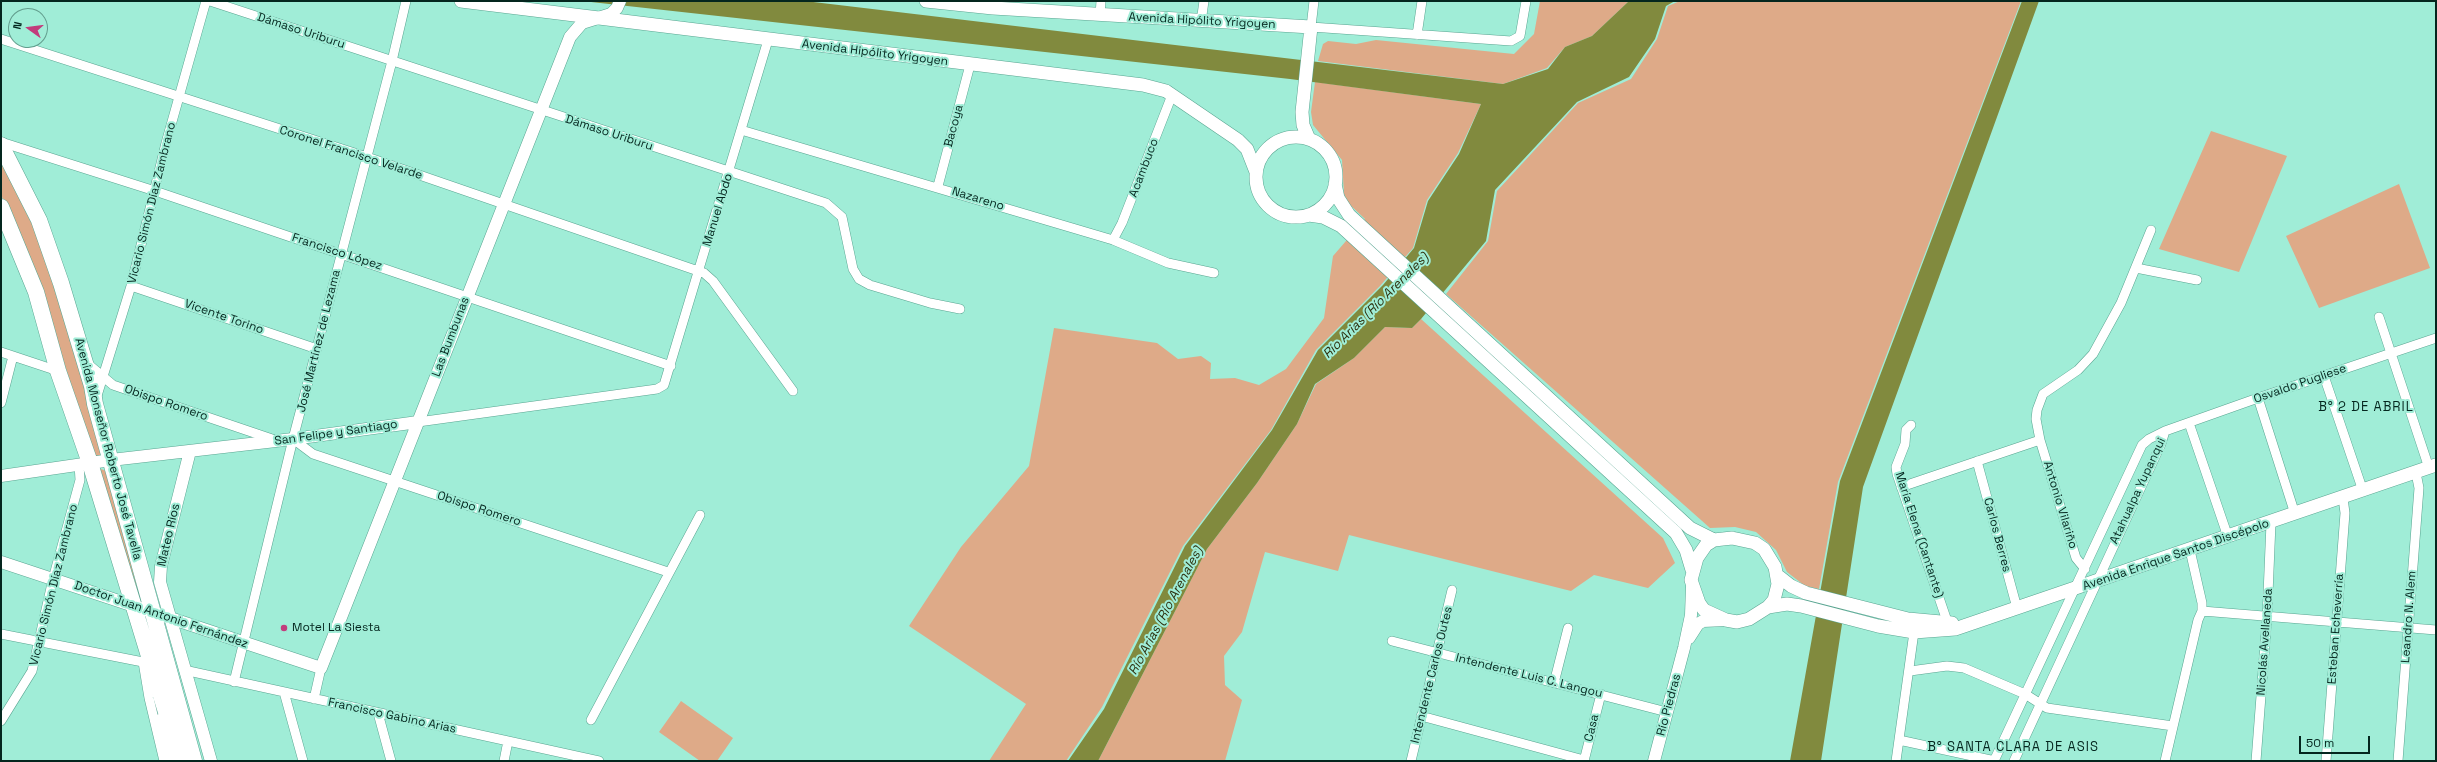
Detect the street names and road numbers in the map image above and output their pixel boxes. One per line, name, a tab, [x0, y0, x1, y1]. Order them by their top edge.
street label: Dámaso Uriburu	[255, 10, 347, 52]
street label: Avenida Hipólito Yrigoyen	[1128, 10, 1276, 32]
street label: Avenida Hipólito Yrigoyen	[801, 37, 949, 69]
street label: Bacoya	[941, 103, 967, 149]
street label: Dámaso Uriburu	[563, 112, 655, 154]
street label: Vicario Simón Díaz Zambrano	[125, 121, 179, 285]
street label: Coronel Francisco Velarde	[278, 123, 424, 183]
street label: Acambuco	[1126, 137, 1162, 199]
street label: Manuel Abdo	[700, 172, 736, 248]
street label: Nazareno	[950, 184, 1006, 214]
street label: Francisco López	[290, 231, 384, 273]
street label: José Martínez de Lezama	[294, 268, 344, 414]
street label: Las Bumbunas	[429, 295, 473, 379]
street label: Vicente Torino	[182, 297, 266, 337]
street label: Avenida Monseñor Roberto José Tavella	[71, 336, 145, 562]
street label: Osvaldo Pugliese	[2252, 361, 2348, 407]
street label: Obispo Romero	[122, 382, 210, 424]
street label: San Felipe y Santiago	[274, 417, 398, 449]
street label: Atahualpa Yupanqui	[2107, 436, 2169, 546]
street label: Antonio Vilariño	[2040, 460, 2080, 550]
street label: María Elena (Cantante)	[1892, 470, 1946, 600]
street label: Obispo Romero	[435, 489, 523, 529]
street label: Carlos Berres	[1980, 496, 2014, 574]
street label: Mateo Ríos	[155, 502, 183, 568]
street label: Vicario Simón Díaz Zambrano	[27, 503, 81, 667]
street label: Avenida Enrique Santos Discépolo	[2081, 516, 2271, 594]
street label: Leandro N. Alem	[2399, 570, 2419, 664]
street label: Esteban Echeverría	[2325, 573, 2347, 685]
street label: Doctor Juan Antonio Fernández	[72, 578, 250, 652]
street label: Nicolás Avellaneda	[2254, 588, 2276, 696]
street label: Intendente Carlos Outes	[1408, 605, 1456, 745]
street label: Intendente Luis C. Langou	[1454, 651, 1604, 701]
street label: Río Piedras	[1654, 672, 1684, 738]
street label: Francisco Gabino Arias	[327, 695, 457, 737]
street label: Casa	[1582, 713, 1602, 743]

